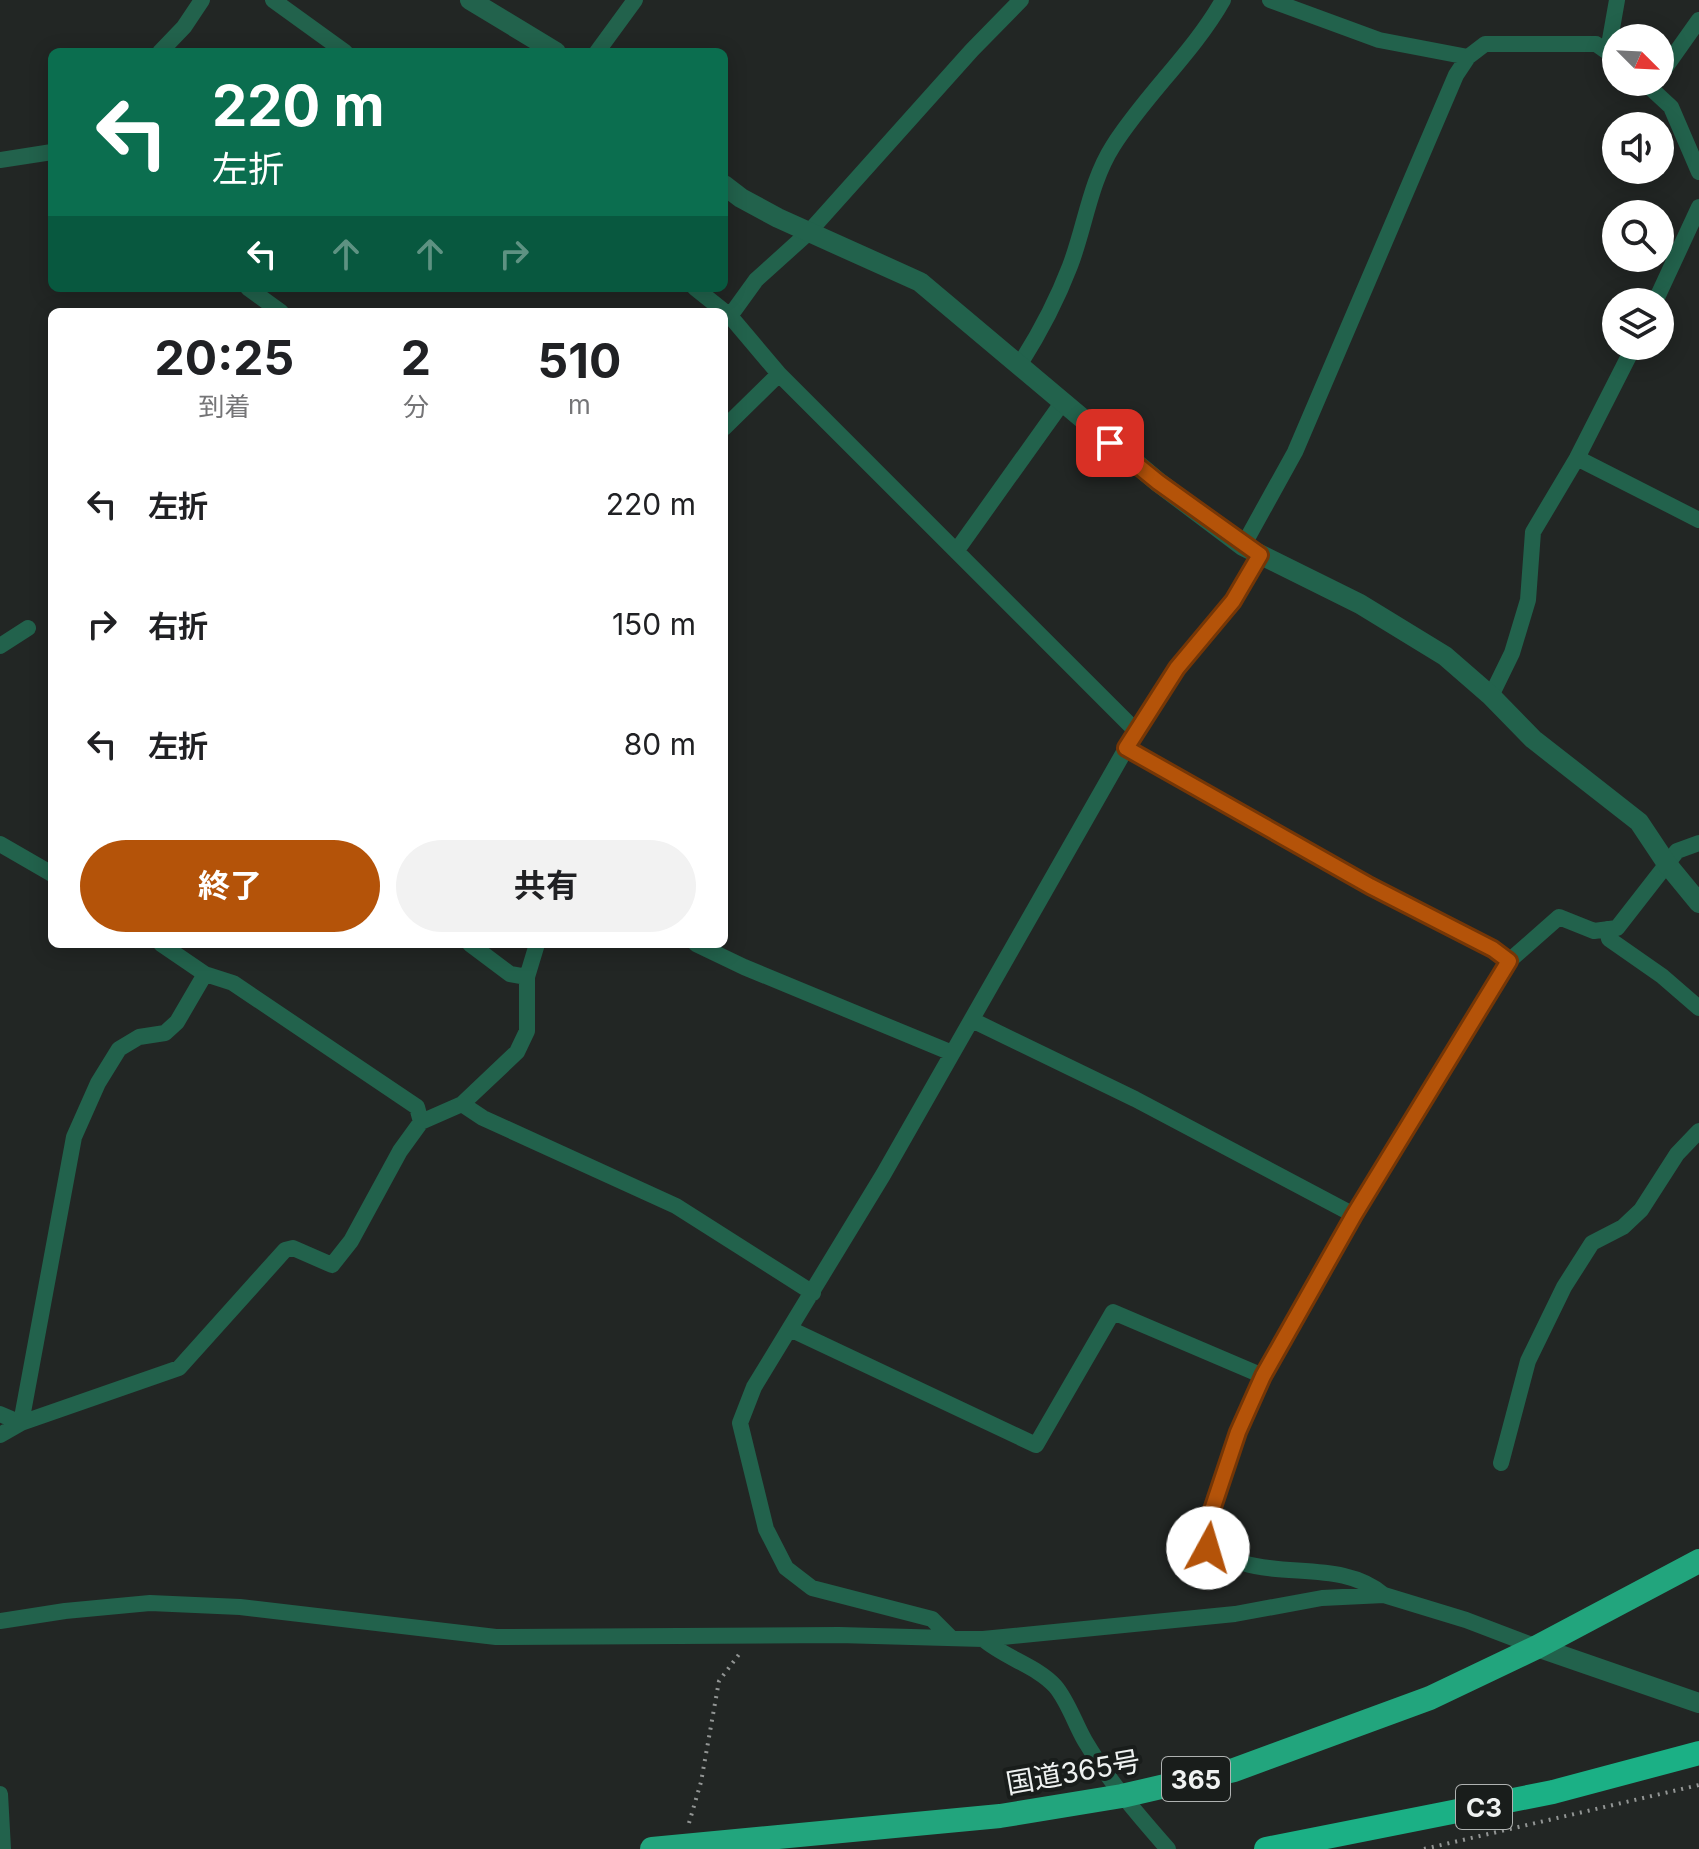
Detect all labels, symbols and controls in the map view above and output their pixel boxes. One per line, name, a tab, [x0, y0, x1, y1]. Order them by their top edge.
north arrow	[1602, 24, 1674, 96]
map controls	[1602, 24, 1674, 360]
text: 220 m	[212, 72, 385, 140]
icon: left	[80, 80, 184, 184]
button: sound	[1602, 112, 1674, 184]
text: 左折	[212, 147, 284, 191]
button: search	[1602, 200, 1674, 272]
icon: left	[240, 232, 284, 276]
icon: ahead	[324, 232, 368, 276]
icon: ahead	[408, 232, 452, 276]
icon: right	[492, 232, 536, 276]
button: layers	[1602, 288, 1674, 360]
text: 20:25	[155, 328, 294, 387]
text: 2	[401, 328, 431, 387]
text: 510	[538, 331, 621, 390]
text: m	[568, 389, 591, 420]
text: 到着	[198, 391, 250, 422]
text: 分	[403, 391, 429, 422]
pin	[1076, 409, 1144, 477]
icon: arrive	[1088, 421, 1132, 465]
icon: left	[80, 482, 124, 526]
text: 220 m	[606, 486, 696, 522]
text: 左折	[148, 488, 208, 524]
icon: right	[80, 602, 124, 646]
text: 150 m	[612, 606, 696, 642]
text: 右折	[148, 608, 208, 644]
icon: left	[80, 722, 124, 766]
text: 80 m	[624, 726, 696, 762]
text: 左折	[148, 728, 208, 764]
button: 終了	[80, 840, 380, 932]
button: 共有	[396, 840, 696, 932]
position arrow	[1166, 1506, 1250, 1590]
street label: 国道365号	[1003, 1743, 1143, 1801]
road number: 365	[1162, 1757, 1230, 1801]
road number: C3	[1456, 1785, 1512, 1829]

